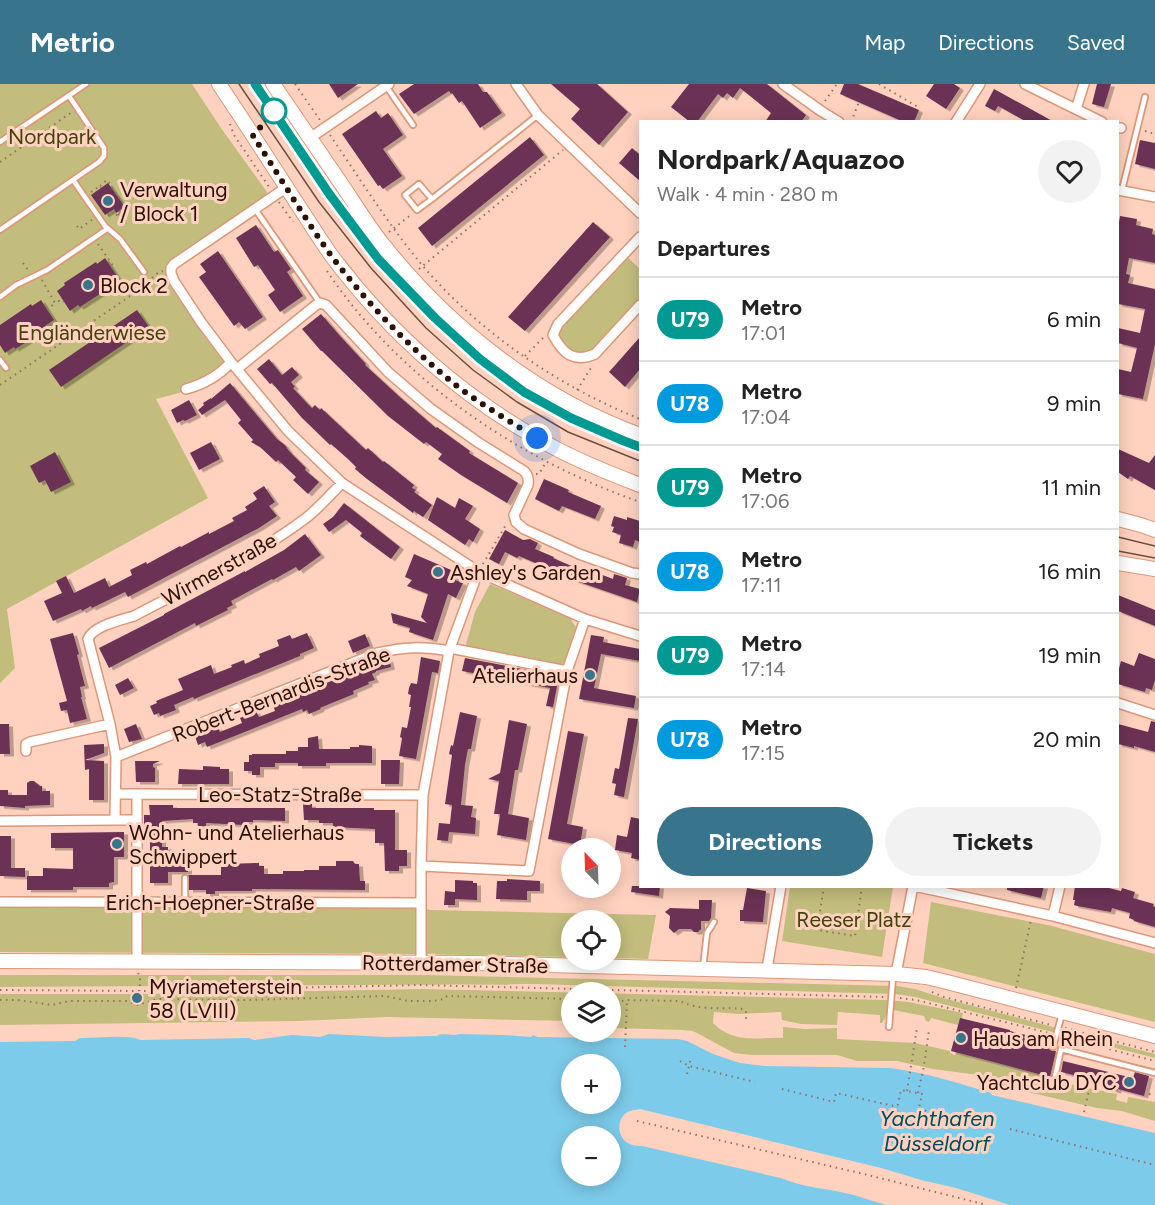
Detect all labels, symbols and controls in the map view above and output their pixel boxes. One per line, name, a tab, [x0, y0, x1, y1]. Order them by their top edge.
text: Metrio	[30, 25, 115, 59]
text: Map	[864, 30, 905, 55]
text: Directions	[938, 30, 1034, 55]
text: Saved	[1067, 30, 1125, 55]
unlabelled marker	[261, 98, 287, 124]
park label: Nordpark	[8, 124, 97, 149]
button: heart	[1038, 140, 1101, 203]
text: Nordpark/Aquazoo	[657, 142, 905, 176]
place label: Verwaltung / Block 1	[120, 177, 228, 226]
text: Walk · 4 min · 280 m	[657, 182, 838, 206]
marker: Verwaltung / Block 1	[101, 194, 115, 208]
text: Departures	[657, 235, 770, 262]
place label: Block 2	[100, 273, 168, 298]
marker: Block 2	[81, 278, 95, 292]
text: Metro	[741, 294, 802, 321]
text: 6 min	[1047, 306, 1101, 333]
text: U79	[671, 307, 709, 332]
park label: Engländerwiese	[18, 320, 166, 345]
text: 17:01	[741, 321, 786, 345]
text: Metro	[741, 378, 802, 405]
text: 9 min	[1047, 390, 1101, 417]
text: U78	[670, 391, 710, 416]
text: 17:04	[741, 405, 790, 429]
your location	[522, 423, 552, 453]
text: Metro	[741, 462, 802, 489]
text: 11 min	[1041, 474, 1101, 501]
text: U79	[671, 475, 709, 500]
text: 17:06	[741, 489, 789, 513]
street label: Wirmerstraße	[157, 527, 281, 611]
text: Metro	[741, 546, 802, 573]
text: 16 min	[1038, 558, 1101, 585]
text: U78	[670, 559, 710, 584]
place label: Ashley's Garden	[450, 560, 601, 585]
marker: Ashley's Garden	[431, 565, 445, 579]
text: 17:11	[741, 573, 782, 597]
text: Metro	[741, 630, 802, 657]
street label: Robert-Bernardis-Straße	[168, 641, 394, 747]
text: 19 min	[1038, 642, 1101, 669]
text: U79	[671, 643, 709, 668]
text: 17:14	[741, 657, 786, 681]
place label: Atelierhaus	[472, 663, 578, 688]
marker: Atelierhaus	[583, 668, 597, 682]
text: Metro	[741, 714, 802, 741]
text: 20 min	[1033, 726, 1101, 753]
text: U78	[670, 727, 710, 752]
text: 17:15	[741, 741, 785, 765]
street label: Leo-Statz-Straße	[198, 782, 362, 807]
button: Directions	[657, 807, 873, 876]
button: Tickets	[885, 807, 1101, 876]
place label: Wohn- und Atelierhaus Schwippert	[129, 820, 344, 869]
marker: Wohn- und Atelierhaus Schwippert	[110, 837, 124, 851]
north arrow	[561, 838, 621, 898]
map controls	[561, 838, 621, 1186]
street label: Erich-Hoepner-Straße	[105, 890, 315, 915]
park label: Reeser Platz	[796, 907, 912, 932]
button: locate	[561, 910, 621, 970]
street label: Rotterdamer Straße	[362, 950, 548, 978]
place label: Myriameterstein 58 (LVIII)	[149, 974, 302, 1023]
button: layers	[561, 982, 621, 1042]
marker: Myriameterstein 58 (LVIII)	[130, 991, 144, 1005]
place label: Haus am Rhein	[973, 1026, 1113, 1051]
marker: Haus am Rhein	[954, 1031, 968, 1045]
button: +	[561, 1054, 621, 1114]
place label: Yachtclub DYC	[977, 1070, 1117, 1095]
marker: Yachtclub DYC	[1122, 1075, 1136, 1089]
water label: Yachthafen Düsseldorf	[879, 1105, 995, 1157]
button: −	[561, 1126, 621, 1186]

